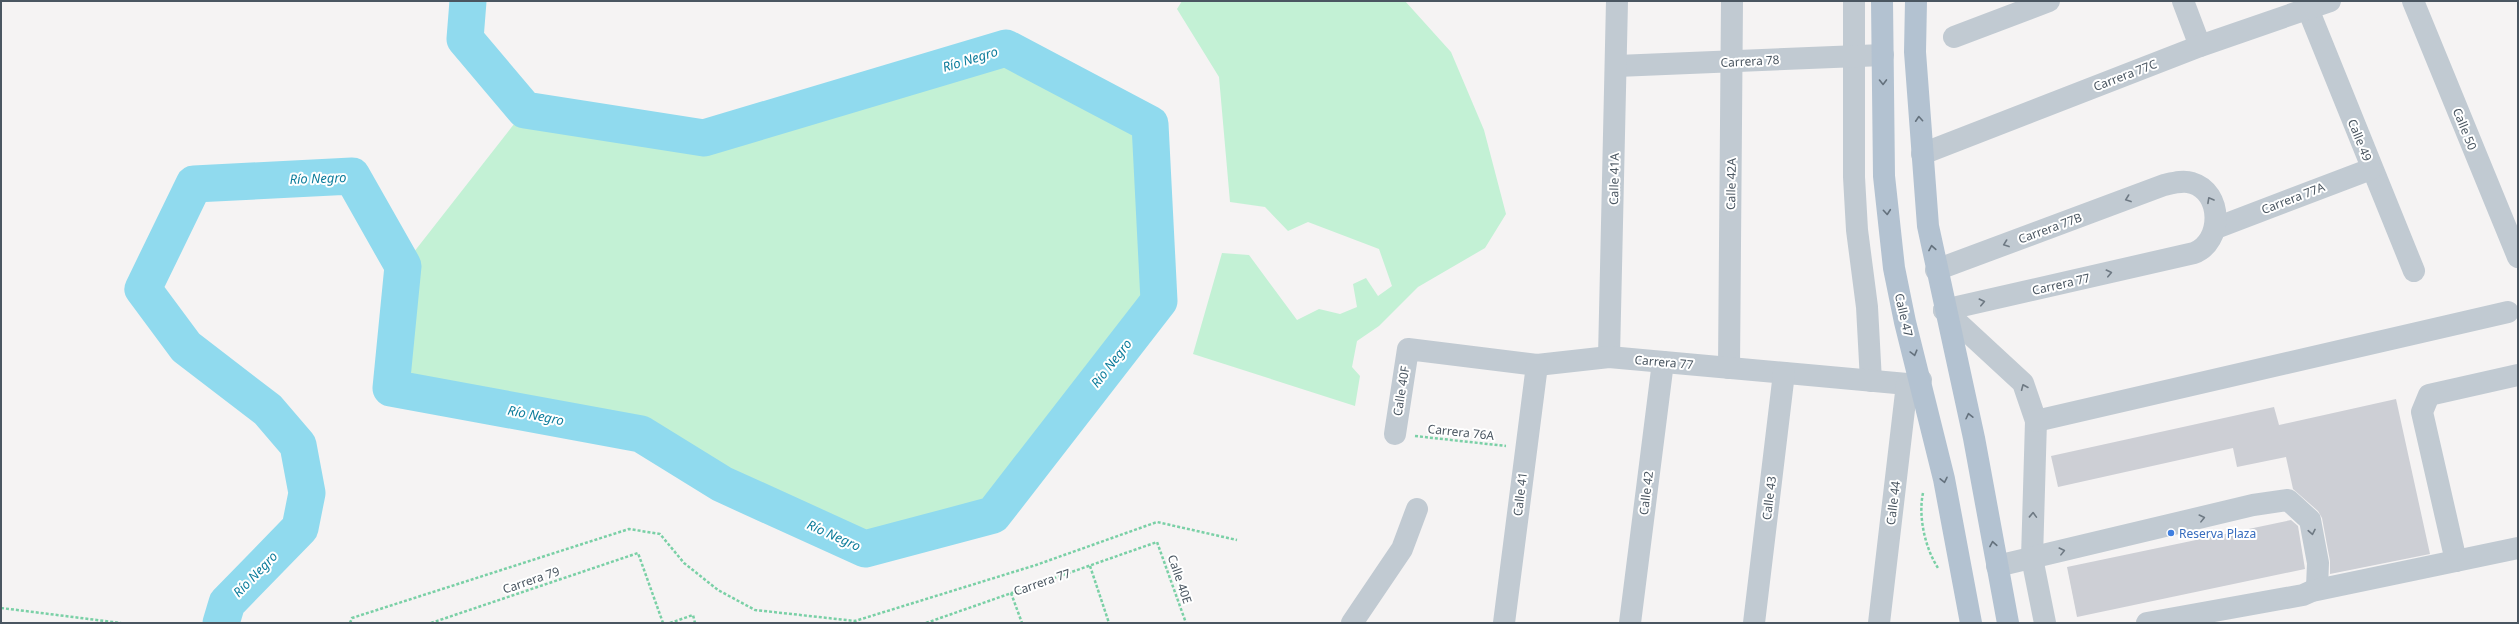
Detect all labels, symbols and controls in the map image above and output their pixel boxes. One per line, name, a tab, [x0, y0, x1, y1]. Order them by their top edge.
water label: Río Negro	[940, 42, 1000, 76]
street label: Carrera 78	[1720, 51, 1780, 71]
street label: Carrera 77C	[2091, 55, 2160, 95]
one-way arrow	[1879, 79, 1887, 85]
street label: Calle 50	[2449, 105, 2481, 153]
one-way arrow	[1915, 116, 1924, 122]
street label: Calle 49	[2344, 116, 2376, 164]
street label: Calle 41A	[1605, 153, 1623, 205]
street label: Calle 42A	[1722, 158, 1740, 210]
water label: Río Negro	[289, 168, 347, 188]
street label: Carrera 77A	[2259, 178, 2327, 218]
one-way arrow	[2124, 194, 2131, 202]
one-way arrow	[2207, 196, 2215, 204]
one-way arrow	[1883, 209, 1892, 215]
street label: Carrera 77B	[2016, 209, 2085, 247]
one-way arrow	[2002, 240, 2009, 248]
one-way arrow	[1928, 245, 1936, 251]
street label: Carrera 77	[2030, 269, 2092, 299]
one-way arrow	[2106, 270, 2112, 278]
street label: Calle 47	[1891, 292, 1917, 339]
one-way arrow	[1979, 298, 1986, 306]
water label: Río Negro	[1086, 335, 1136, 391]
one-way arrow	[1909, 349, 1918, 356]
street label: Carrera 77	[1634, 351, 1694, 373]
street label: Calle 40F	[1389, 365, 1413, 417]
one-way arrow	[2021, 384, 2029, 391]
water label: Río Negro	[506, 401, 566, 429]
one-way arrow	[1965, 413, 1973, 419]
street label: Carrera 76A	[1427, 420, 1495, 444]
street label: Calle 42	[1635, 470, 1657, 516]
street label: Calle 41	[1509, 471, 1531, 517]
street label: Calle 43	[1758, 475, 1780, 521]
one-way arrow	[1939, 476, 1947, 483]
street label: Calle 44	[1882, 480, 1904, 526]
one-way arrow	[2029, 512, 2038, 518]
one-way arrow	[2199, 514, 2205, 522]
water label: Río Negro	[804, 515, 864, 555]
place label: Reserva Plaza	[2179, 525, 2256, 542]
marker: Reserva Plaza	[2166, 528, 2176, 538]
one-way arrow	[2307, 529, 2316, 535]
one-way arrow	[1989, 540, 1997, 547]
water label: Río Negro	[229, 547, 281, 601]
one-way arrow	[2059, 548, 2065, 556]
street label: Calle 40E	[1164, 552, 1196, 606]
street label: Carrera 79	[500, 562, 562, 598]
street label: Carrera 77	[1011, 564, 1073, 600]

